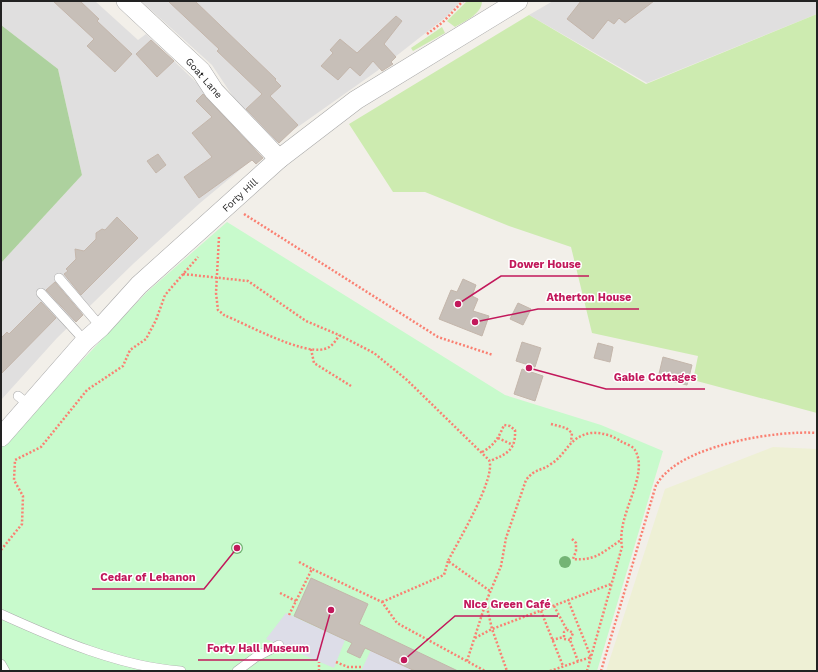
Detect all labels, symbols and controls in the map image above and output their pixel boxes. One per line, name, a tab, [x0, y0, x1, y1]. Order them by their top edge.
street label: Goat Lane	[183, 56, 225, 101]
street label: Forty Hill	[220, 176, 260, 214]
callout: Dower House	[501, 253, 589, 276]
text: Dower House	[509, 258, 581, 271]
callout: Atherton House	[538, 286, 639, 309]
text: Atherton House	[547, 291, 631, 304]
callout: Gable Cottages	[606, 366, 705, 389]
text: Gable Cottages	[614, 371, 696, 384]
callout: Cedar of Lebanon	[92, 566, 204, 589]
text: Cedar of Lebanon	[100, 571, 196, 584]
callout: Nice Green Café	[455, 593, 558, 616]
text: Nice Green Café	[463, 598, 551, 611]
callout: Forty Hall Museum	[198, 637, 317, 660]
text: Forty Hall Museum	[207, 642, 309, 655]

